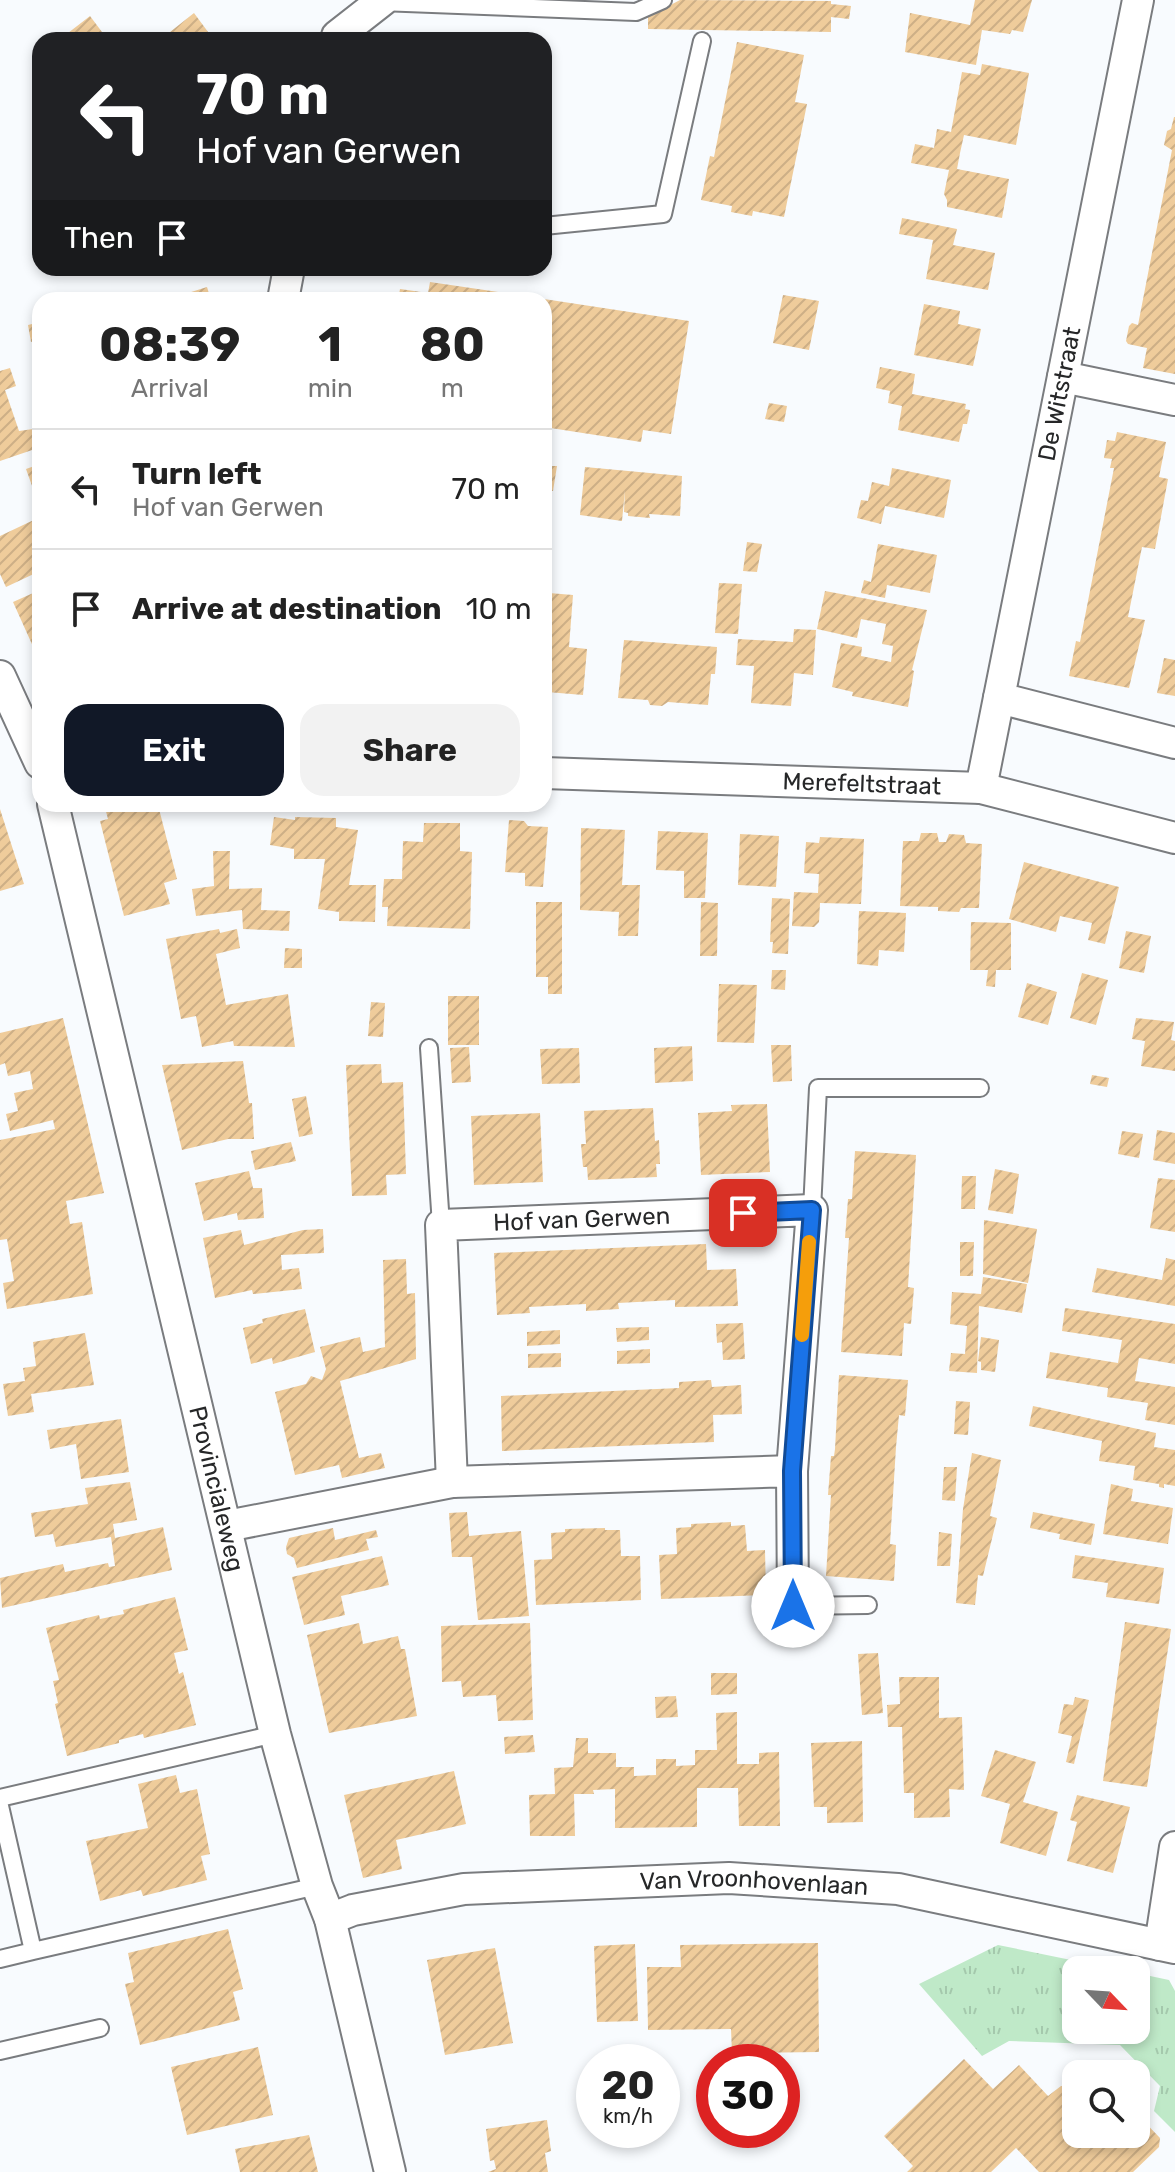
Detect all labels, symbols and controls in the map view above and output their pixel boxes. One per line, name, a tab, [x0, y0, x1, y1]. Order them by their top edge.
text: 70 m	[196, 62, 329, 128]
icon: left	[64, 64, 168, 168]
text: Hof van Gerwen	[196, 129, 462, 172]
icon: arrive	[150, 216, 194, 260]
text: Then	[64, 220, 134, 256]
text: 08:39	[99, 316, 241, 373]
text: 1	[318, 316, 342, 373]
text: 80	[420, 316, 485, 373]
street label: De Witstraat	[1033, 324, 1087, 463]
text: Arrival	[131, 373, 209, 404]
text: min	[308, 373, 353, 404]
text: m	[441, 373, 464, 404]
text: Turn left	[132, 456, 262, 492]
icon: left	[64, 467, 108, 511]
text: 70 m	[452, 471, 520, 507]
text: Hof van Gerwen	[132, 492, 324, 523]
icon: arrive	[64, 587, 108, 631]
text: Arrive at destination	[132, 591, 442, 627]
text: 10 m	[466, 591, 532, 627]
button: Exit	[64, 704, 284, 796]
button: Share	[300, 704, 520, 796]
street label: Merefeltstraat	[782, 767, 942, 801]
pin	[709, 1179, 777, 1247]
icon: arrive	[721, 1191, 765, 1235]
street label: Hof van Gerwen	[493, 1202, 671, 1237]
street label: Provincialeweg	[183, 1403, 250, 1574]
position arrow	[751, 1564, 835, 1648]
street label: Van Vroonhovenlaan	[639, 1864, 869, 1901]
north arrow	[1062, 1956, 1150, 2044]
map controls	[1062, 1956, 1150, 2148]
speed limit sign: 30	[696, 2044, 800, 2148]
button: search	[1062, 2060, 1150, 2148]
text: 20	[601, 2062, 655, 2109]
text: km/h	[603, 2104, 653, 2128]

